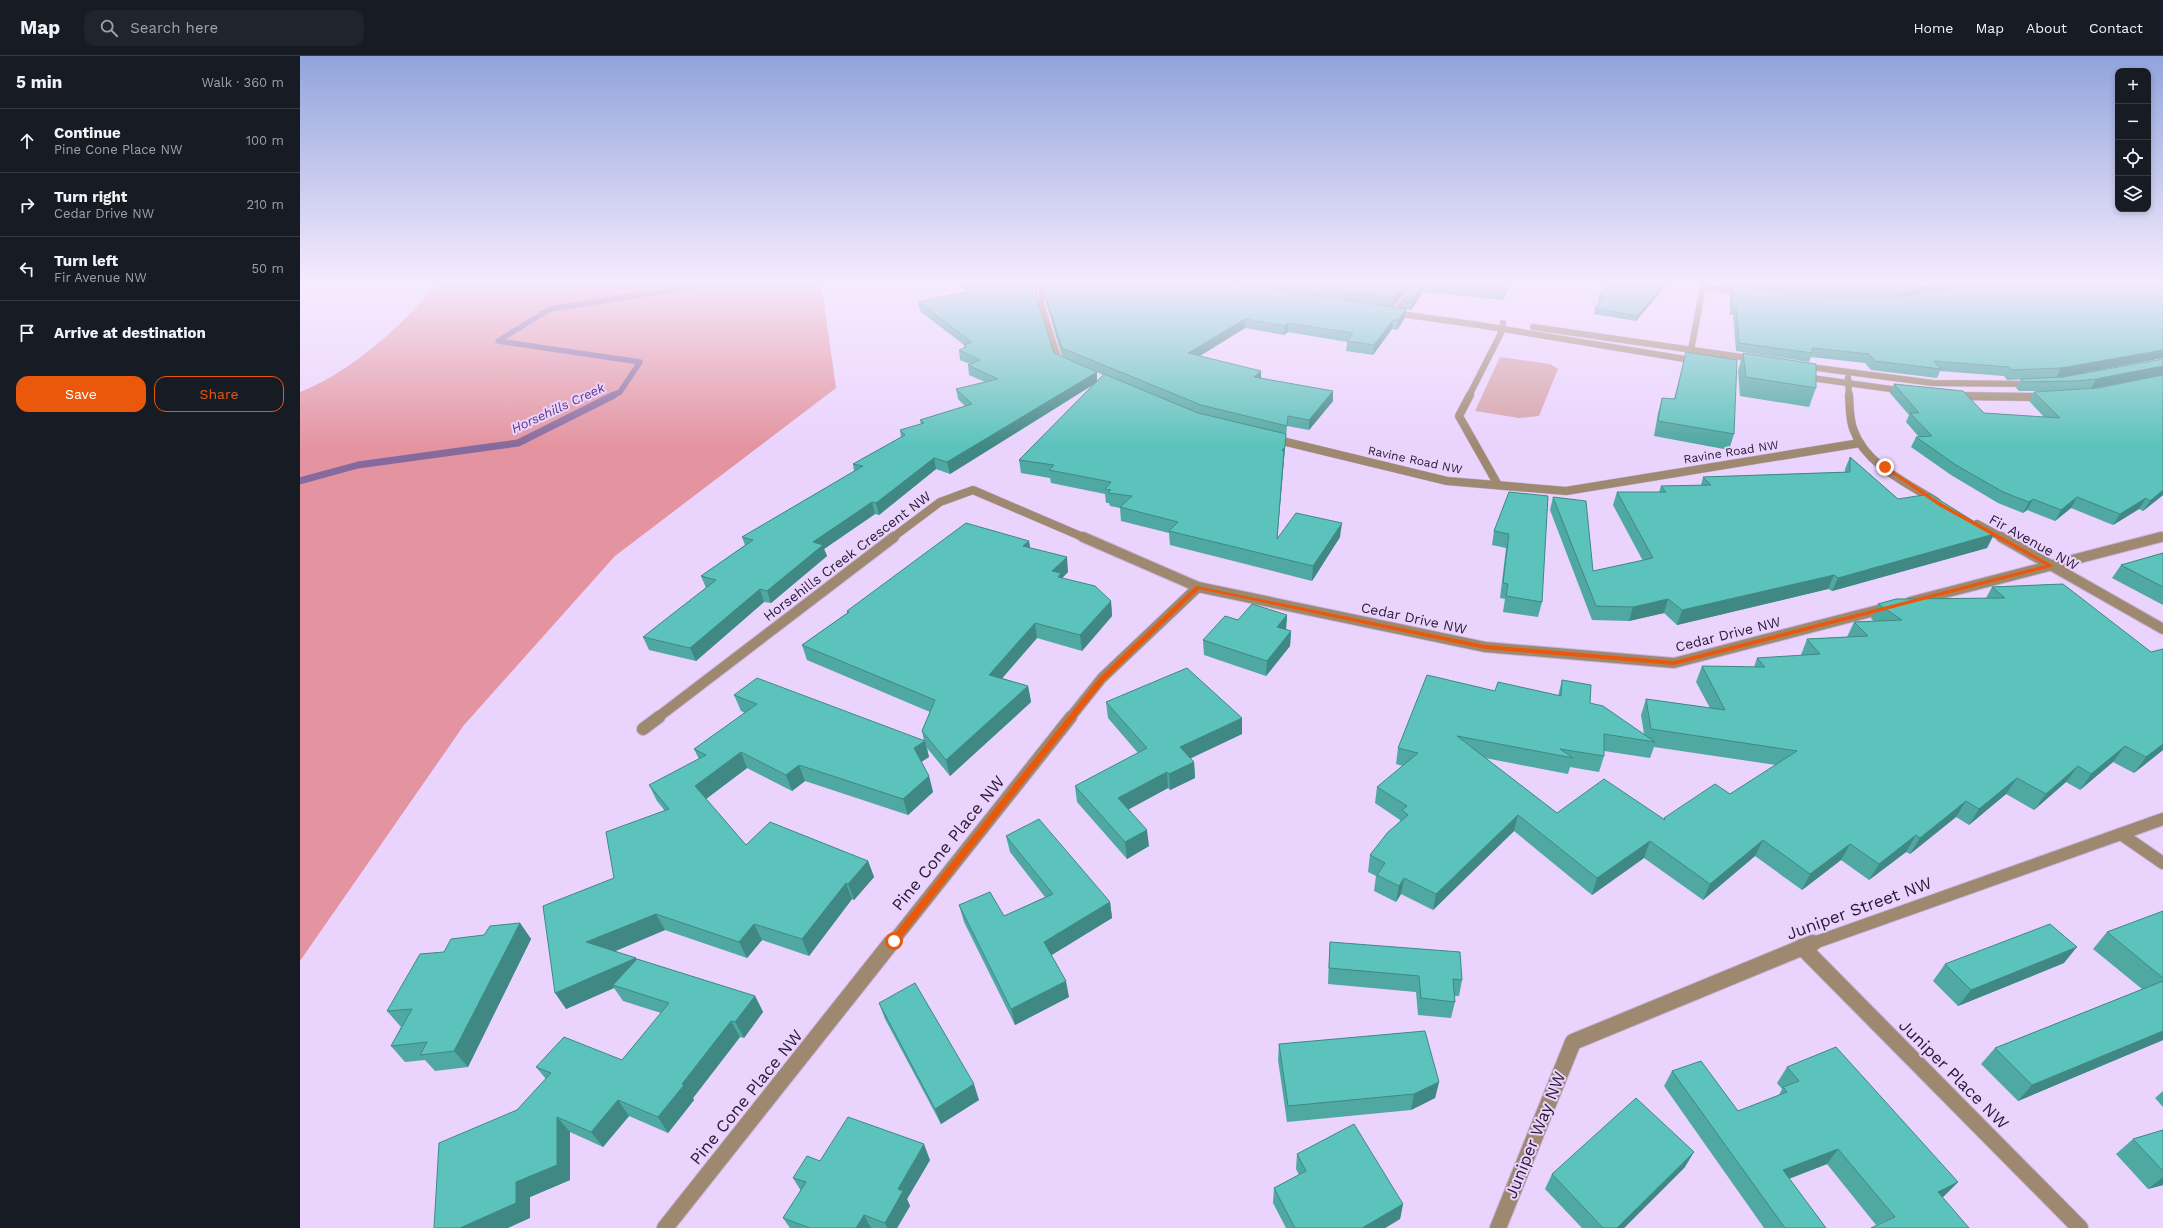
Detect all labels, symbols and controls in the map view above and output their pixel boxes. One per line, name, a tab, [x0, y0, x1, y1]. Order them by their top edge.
search box	[84, 10, 364, 46]
text: Map	[20, 16, 60, 39]
icon: search	[98, 17, 120, 39]
text: Search here	[130, 19, 218, 37]
text: Home	[1913, 20, 1953, 36]
text: Map	[1975, 20, 2004, 36]
text: About	[2026, 20, 2067, 36]
text: Contact	[2089, 20, 2143, 36]
map controls	[2115, 68, 2151, 212]
button: +	[2115, 68, 2151, 104]
text: 5 min	[16, 72, 62, 92]
text: Walk · 360 m	[201, 75, 284, 90]
button: −	[2115, 104, 2151, 140]
text: Continue	[54, 124, 121, 142]
icon: ahead	[16, 130, 38, 152]
text: 100 m	[246, 133, 284, 148]
button: locate	[2115, 140, 2151, 176]
text: Pine Cone Place NW	[54, 142, 183, 157]
button: layers	[2115, 176, 2151, 212]
text: Turn right	[54, 188, 127, 206]
icon: right	[16, 194, 38, 216]
text: 210 m	[246, 197, 284, 212]
text: Cedar Drive NW	[54, 206, 154, 221]
text: Turn left	[54, 252, 118, 270]
icon: left	[16, 258, 38, 280]
text: 50 m	[252, 261, 284, 276]
text: Fir Avenue NW	[54, 270, 147, 285]
icon: arrive	[16, 322, 38, 344]
text: Arrive at destination	[54, 324, 206, 342]
button: Save	[16, 376, 146, 412]
button: Share	[154, 376, 284, 412]
water label: Horsehills Creek	[509, 379, 608, 436]
street label: Ravine Road NW	[1682, 437, 1780, 466]
street label: Ravine Road NW	[1367, 443, 1464, 477]
route end	[1876, 458, 1894, 476]
street label: Horsehills Creek Crescent NW	[760, 488, 934, 624]
street label: Fir Avenue NW	[1986, 511, 2082, 573]
street label: Cedar Drive NW	[1360, 599, 1468, 637]
street label: Cedar Drive NW	[1674, 613, 1782, 655]
street label: Pine Cone Place NW	[887, 771, 1009, 915]
street label: Juniper Street NW	[1783, 872, 1935, 944]
route start	[885, 932, 903, 950]
street label: Juniper Place NW	[1895, 1015, 2013, 1133]
street label: Pine Cone Place NW	[685, 1025, 807, 1169]
street label: Juniper Way NW	[1500, 1069, 1570, 1201]

